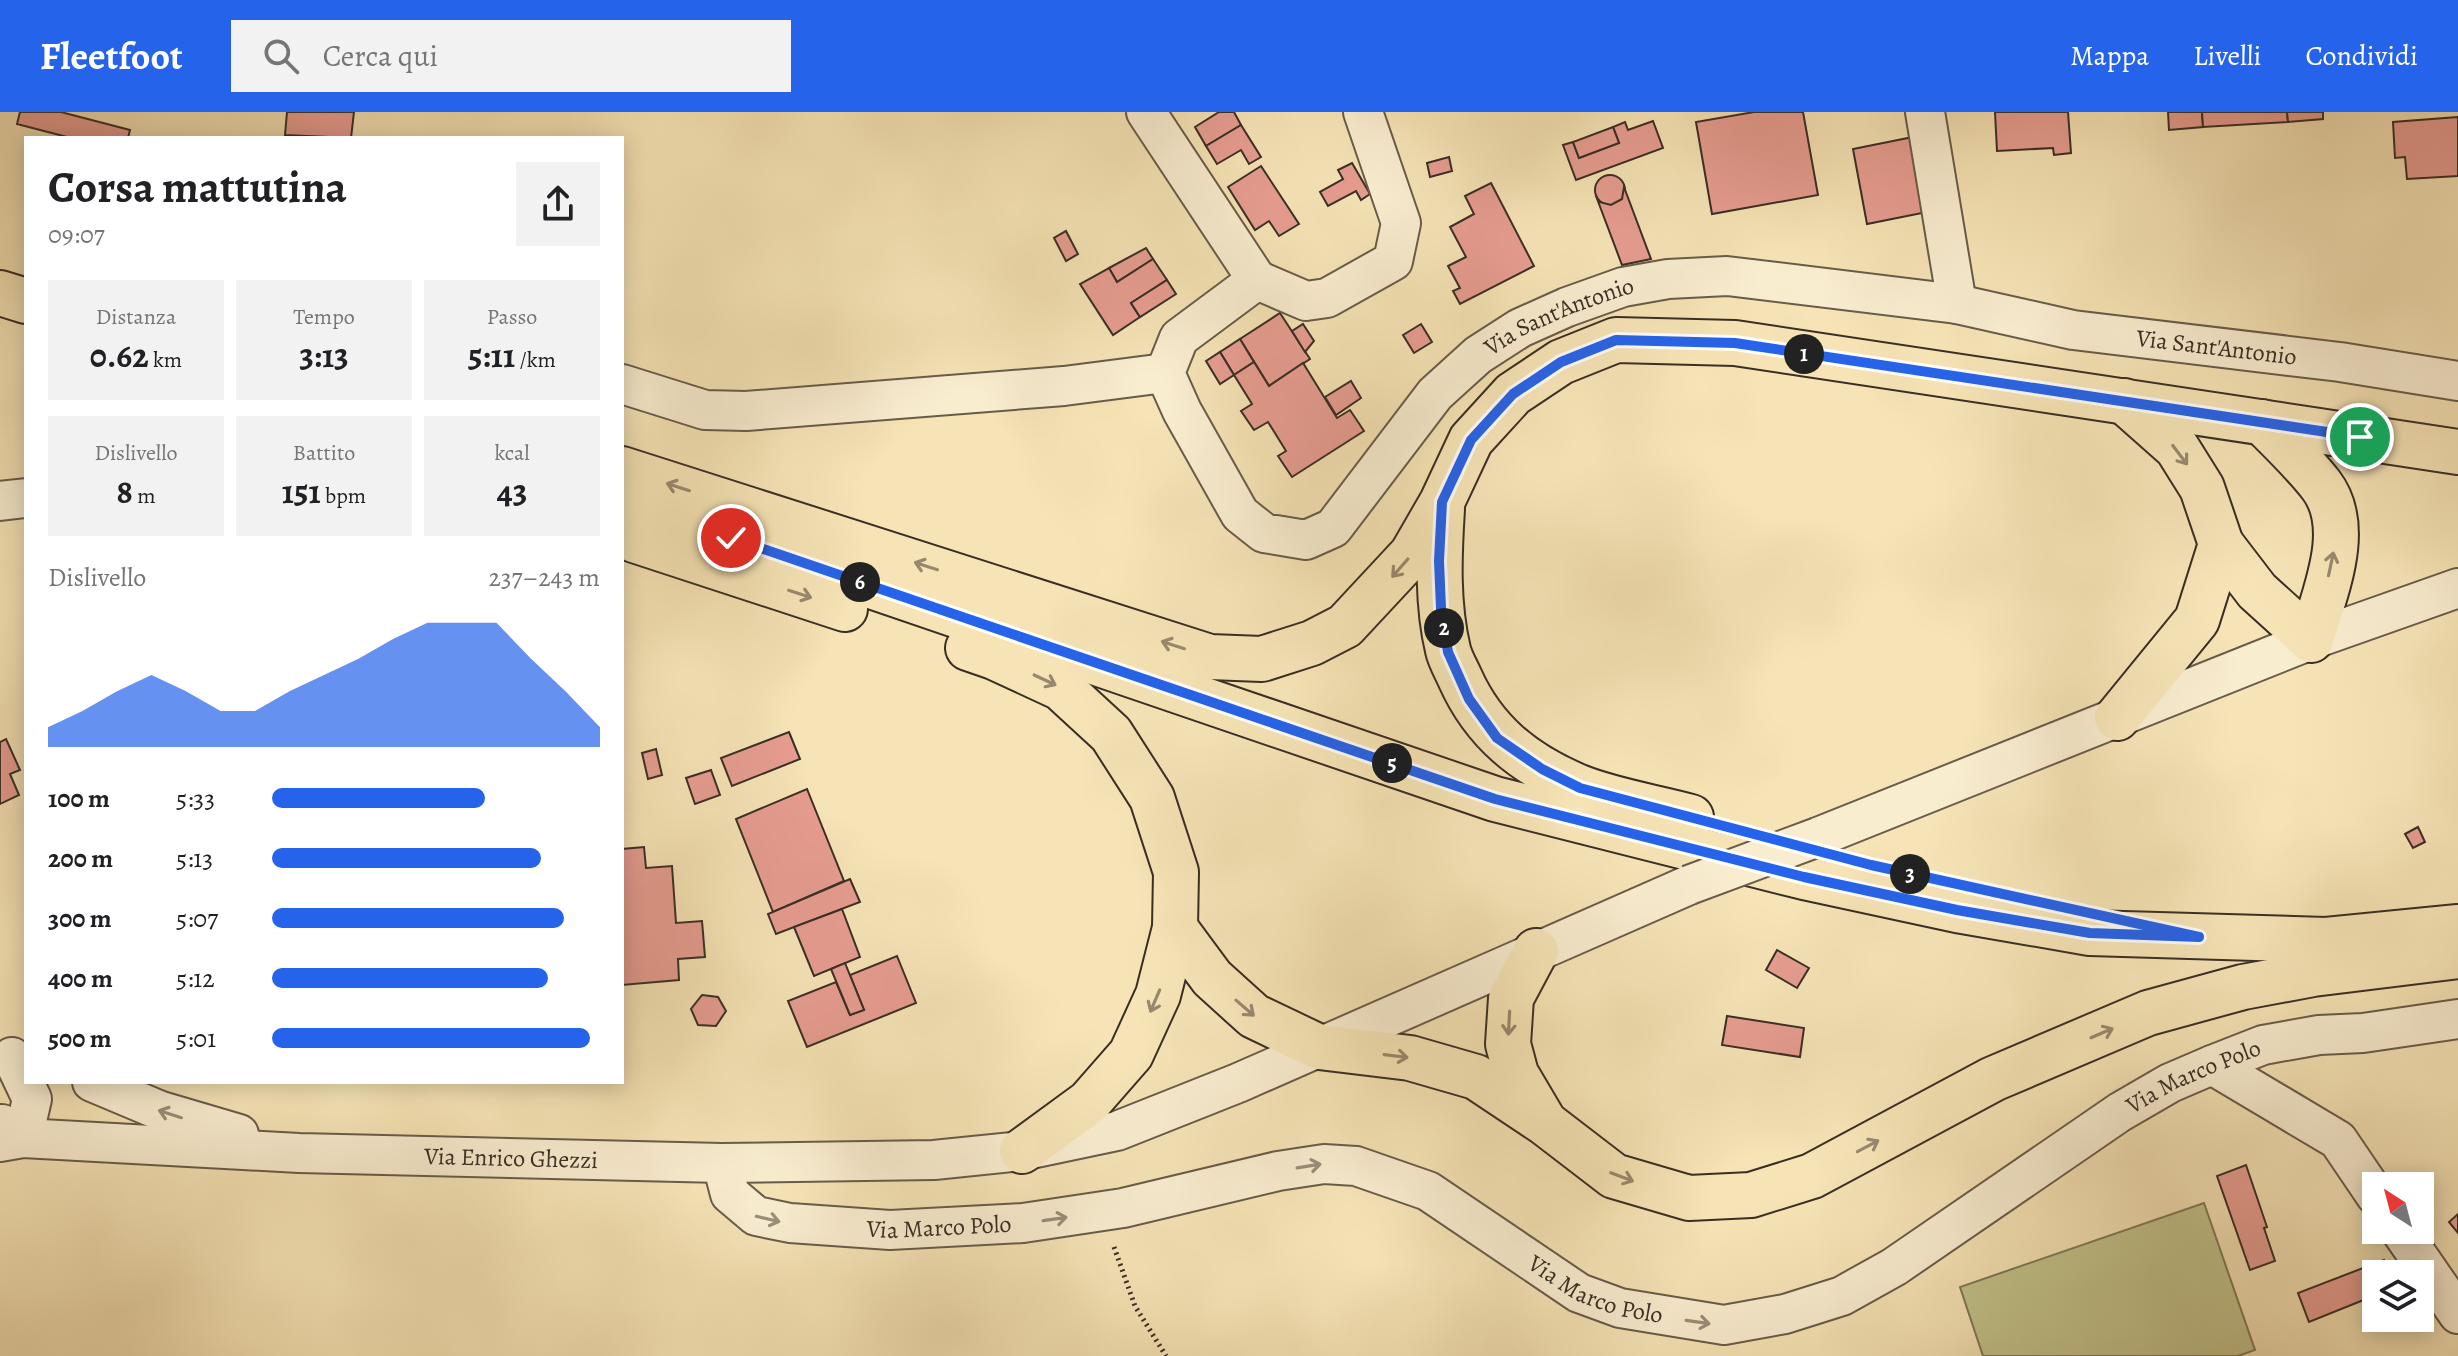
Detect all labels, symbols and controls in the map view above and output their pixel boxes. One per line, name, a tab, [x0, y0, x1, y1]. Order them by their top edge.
search box	[231, 20, 791, 92]
text: Fleetfoot	[40, 30, 183, 82]
icon: search	[259, 34, 303, 78]
text: Cerca qui	[323, 36, 438, 76]
text: Mappa	[2070, 37, 2149, 75]
text: Livelli	[2193, 37, 2262, 75]
text: Condividi	[2306, 37, 2418, 75]
text: Corsa mattutina	[48, 157, 347, 217]
button: share	[516, 162, 600, 246]
text: 09:07	[48, 217, 105, 252]
street label: Via Sant'Antonio	[1477, 269, 1636, 364]
text: Distanza	[96, 302, 176, 332]
text: Tempo	[293, 302, 355, 332]
text: Passo	[487, 302, 537, 332]
street label: Via Sant'Antonio	[2134, 322, 2298, 373]
text: 0.62	[90, 332, 149, 379]
text: 3:13	[299, 332, 349, 379]
text: 5:11	[468, 332, 515, 379]
pin: 1	[1784, 334, 1824, 374]
text: 1	[1800, 339, 1808, 369]
text: km	[149, 345, 182, 375]
text: /km	[515, 345, 556, 375]
pin	[2326, 403, 2394, 471]
icon: arrive	[2338, 415, 2382, 459]
text: Dislivello	[94, 438, 178, 468]
text: Battito	[293, 438, 355, 468]
text: kcal	[494, 438, 530, 468]
one-way arrow	[2172, 443, 2188, 465]
text: 8	[117, 468, 133, 515]
text: 151	[282, 468, 321, 515]
text: 43	[497, 468, 527, 515]
one-way arrow	[665, 479, 691, 494]
text: m	[133, 481, 156, 511]
text: bpm	[321, 481, 366, 511]
pin	[697, 504, 765, 572]
icon: check	[709, 516, 753, 560]
one-way arrow	[2324, 552, 2339, 578]
one-way arrow	[1391, 557, 1409, 577]
one-way arrow	[913, 558, 939, 573]
text: Dislivello	[48, 560, 146, 595]
text: 237–243 m	[488, 560, 600, 595]
pin: 6	[840, 562, 880, 602]
text: 6	[855, 567, 865, 597]
one-way arrow	[787, 588, 812, 602]
pin: 2	[1424, 608, 1464, 648]
text: 2	[1439, 613, 1449, 643]
one-way arrow	[1161, 637, 1187, 652]
one-way arrow	[1033, 673, 1057, 688]
pin: 5	[1372, 743, 1412, 783]
text: 5	[1387, 748, 1397, 778]
text: 100 m	[48, 781, 110, 816]
text: 5:33	[176, 781, 215, 816]
text: 200 m	[48, 841, 113, 876]
text: 5:13	[176, 841, 213, 876]
pin: 3	[1890, 854, 1930, 894]
text: 3	[1905, 859, 1915, 889]
text: 300 m	[48, 901, 112, 936]
text: 5:07	[176, 901, 218, 936]
text: 400 m	[48, 961, 113, 996]
text: 5:12	[176, 961, 215, 996]
one-way arrow	[1146, 988, 1161, 1013]
one-way arrow	[1234, 998, 1254, 1016]
one-way arrow	[1502, 1009, 1517, 1036]
text: 500 m	[48, 1021, 112, 1056]
text: 5:01	[176, 1021, 216, 1056]
one-way arrow	[2089, 1024, 2114, 1039]
street label: Via Marco Polo	[2119, 1031, 2265, 1122]
one-way arrow	[1382, 1049, 1409, 1064]
one-way arrow	[158, 1106, 184, 1121]
one-way arrow	[1855, 1137, 1879, 1153]
street label: Via Enrico Ghezzi	[423, 1140, 598, 1176]
one-way arrow	[1296, 1158, 1322, 1173]
one-way arrow	[1609, 1171, 1633, 1185]
north arrow	[2362, 1172, 2434, 1244]
map controls	[2362, 1172, 2434, 1332]
street label: Via Marco Polo	[864, 1208, 1012, 1246]
one-way arrow	[1042, 1211, 1067, 1226]
one-way arrow	[755, 1212, 781, 1227]
street label: Via Marco Polo	[1521, 1247, 1665, 1331]
button: layers	[2362, 1260, 2434, 1332]
one-way arrow	[1684, 1314, 1711, 1329]

